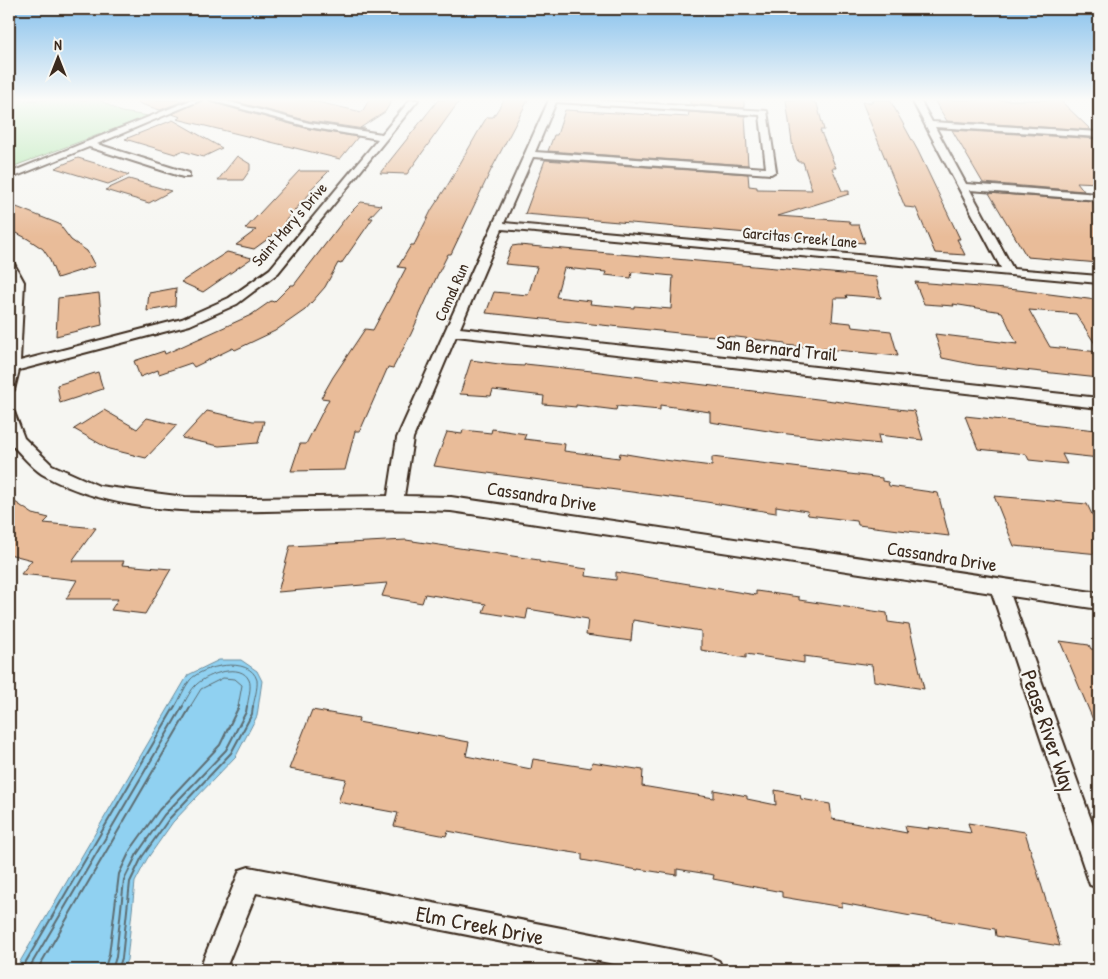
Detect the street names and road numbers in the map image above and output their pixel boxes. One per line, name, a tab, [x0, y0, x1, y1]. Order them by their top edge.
street label: Saint Mary's Drive	[246, 177, 332, 271]
street label: Garcitas Creek Lane	[742, 221, 859, 253]
street label: Comal Run	[429, 260, 473, 324]
street label: San Bernard Trail	[715, 329, 840, 367]
street label: Cassandra Drive	[485, 474, 599, 518]
street label: Cassandra Drive	[885, 534, 999, 578]
street label: Pease River Way	[1014, 666, 1084, 796]
street label: Elm Creek Drive	[414, 898, 547, 952]

